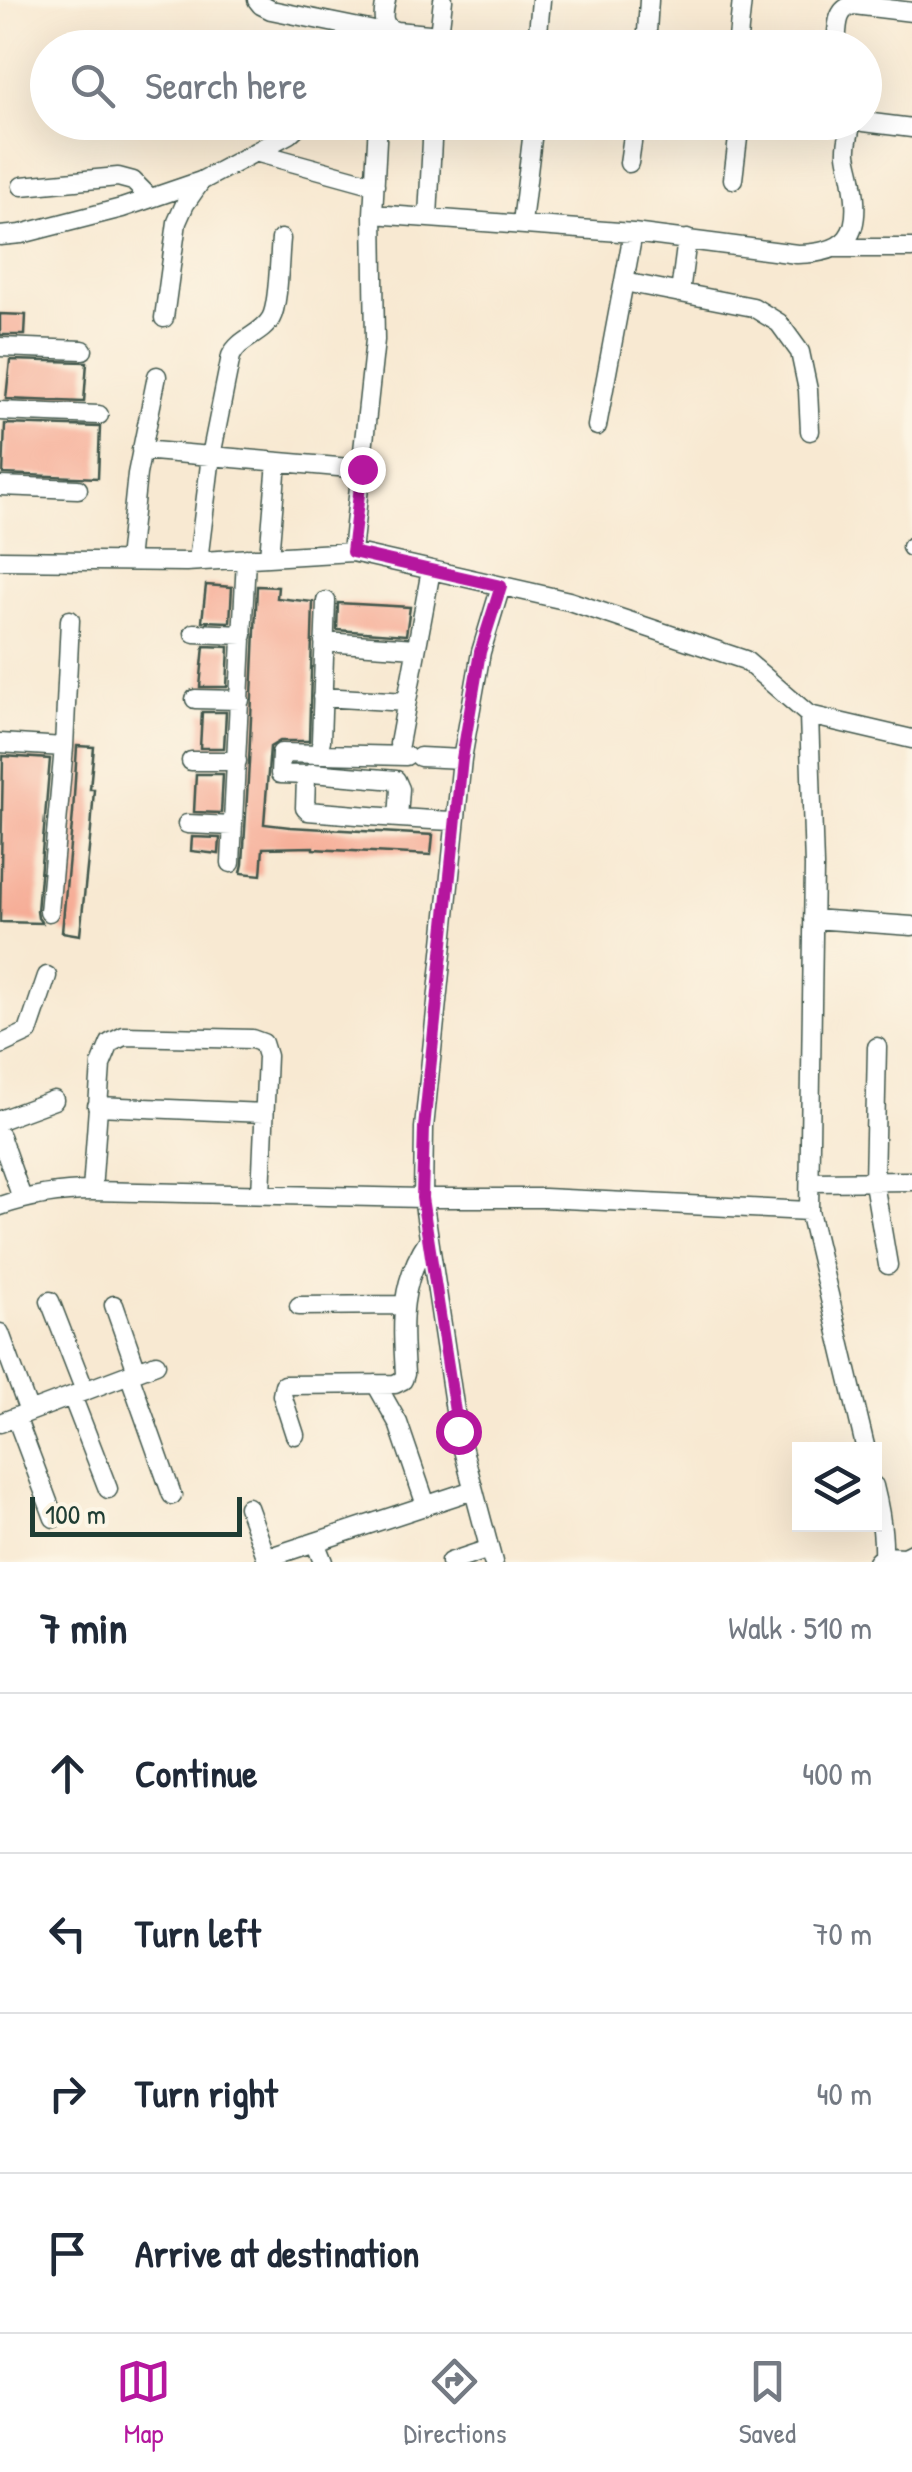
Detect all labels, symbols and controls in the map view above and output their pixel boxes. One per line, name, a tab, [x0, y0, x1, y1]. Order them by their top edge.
search box	[30, 30, 882, 140]
icon: search	[65, 58, 120, 113]
text: Search here	[145, 59, 307, 111]
route end	[340, 447, 386, 493]
route start	[436, 1409, 482, 1455]
map controls	[792, 1442, 882, 1532]
button: layers	[792, 1442, 882, 1532]
scale bar	[30, 1492, 242, 1536]
text: 100 m	[45, 1495, 106, 1533]
text: 7 min	[40, 1599, 127, 1656]
text: Walk · 510 m	[728, 1606, 872, 1649]
icon: ahead	[40, 1746, 95, 1801]
text: Continue	[135, 1747, 257, 1799]
text: 400 m	[802, 1752, 872, 1795]
icon: left	[40, 1906, 95, 1961]
text: Turn left	[135, 1907, 260, 1959]
text: 70 m	[813, 1912, 872, 1955]
icon: right	[40, 2066, 95, 2121]
text: Turn right	[135, 2067, 278, 2119]
text: 40 m	[817, 2072, 872, 2115]
icon: arrive	[40, 2226, 95, 2281]
text: Arrive at destination	[135, 2227, 419, 2279]
tab: Map	[116, 2354, 171, 2452]
tab: Directions	[403, 2354, 506, 2452]
tab: Saved	[739, 2354, 796, 2452]

